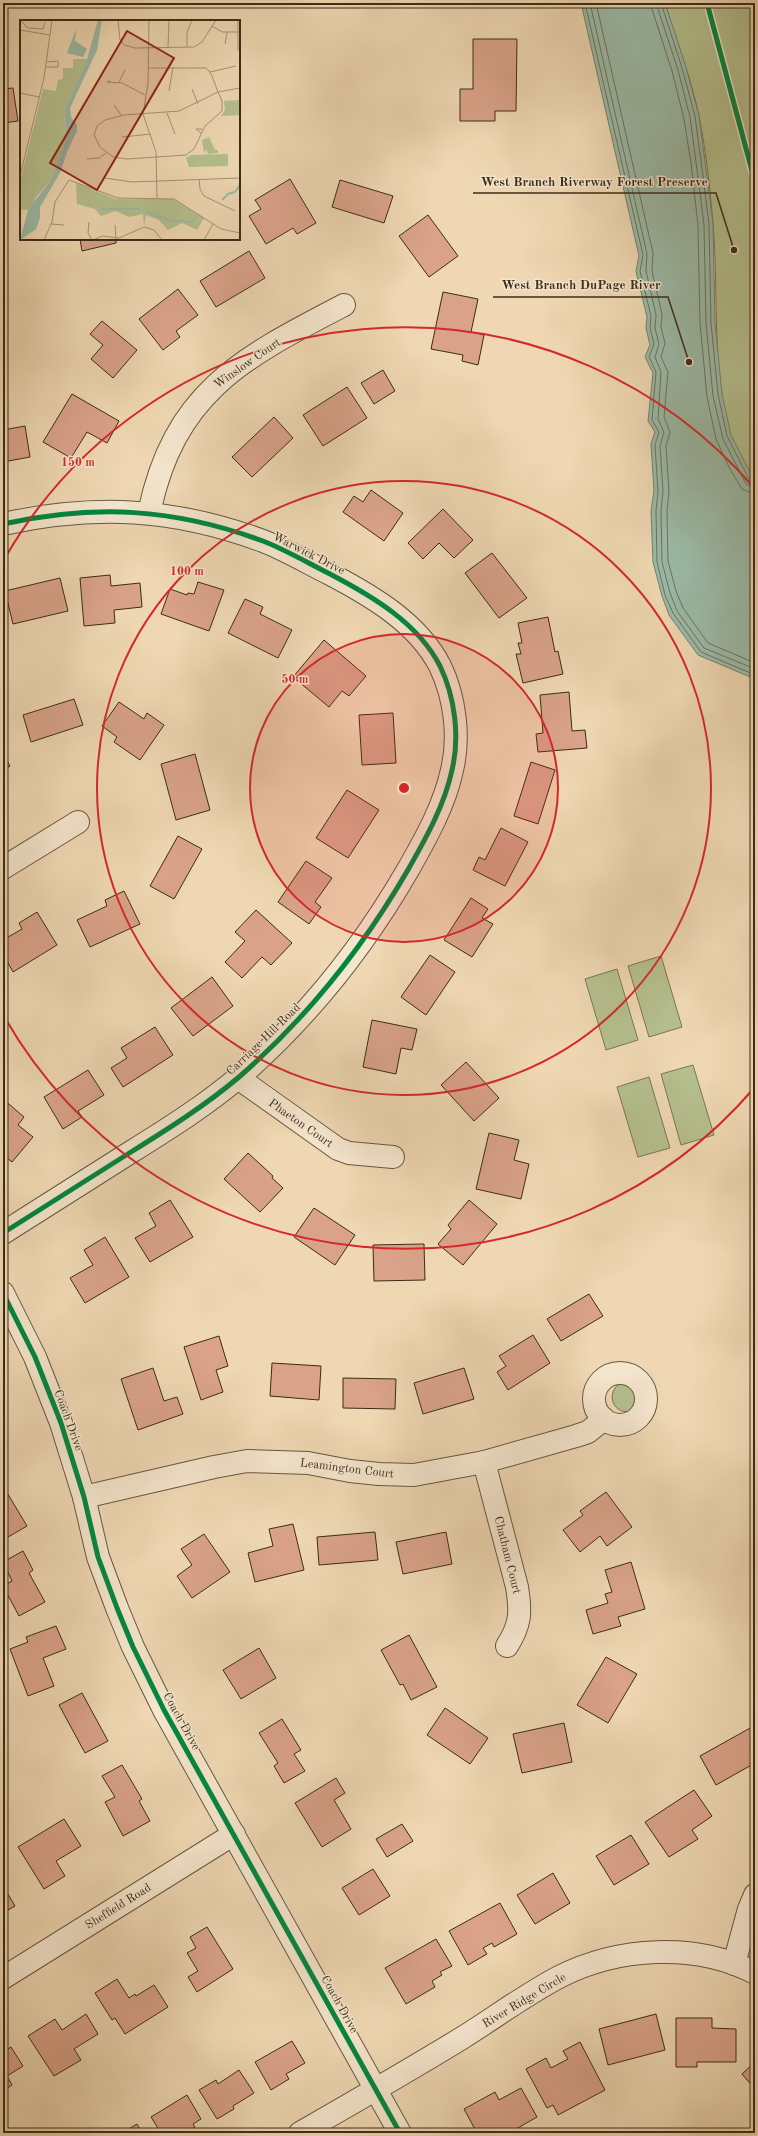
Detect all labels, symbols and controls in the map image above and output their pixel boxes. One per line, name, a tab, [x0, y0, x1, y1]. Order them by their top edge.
inset map	[20, 20, 240, 240]
callout: West Branch Riverway Forest Preserve	[473, 168, 716, 193]
text: West Branch Riverway Forest Preserve	[480, 176, 708, 189]
callout: West Branch DuPage River	[493, 272, 668, 297]
text: West Branch DuPage River	[501, 279, 661, 292]
street label: Winslow Court	[212, 336, 283, 391]
text: 150 m	[61, 456, 95, 469]
street label: Warwick Drive	[271, 531, 347, 577]
text: 100 m	[170, 566, 204, 578]
text: 50 m	[282, 673, 309, 686]
centre of rings	[397, 781, 411, 795]
street label: Carriage Hill Road	[224, 1002, 303, 1078]
street label: Phaeton Court	[266, 1097, 335, 1150]
street label: Coach Drive	[51, 1388, 85, 1453]
street label: Leamington Court	[299, 1457, 395, 1481]
street label: Chatham Court	[492, 1515, 522, 1595]
street label: Coach Drive	[160, 1691, 202, 1753]
street label: Sheffield Road	[84, 1882, 153, 1932]
street label: River Ridge Circle	[481, 1971, 569, 2030]
street label: Coach Drive	[318, 1974, 360, 2036]

